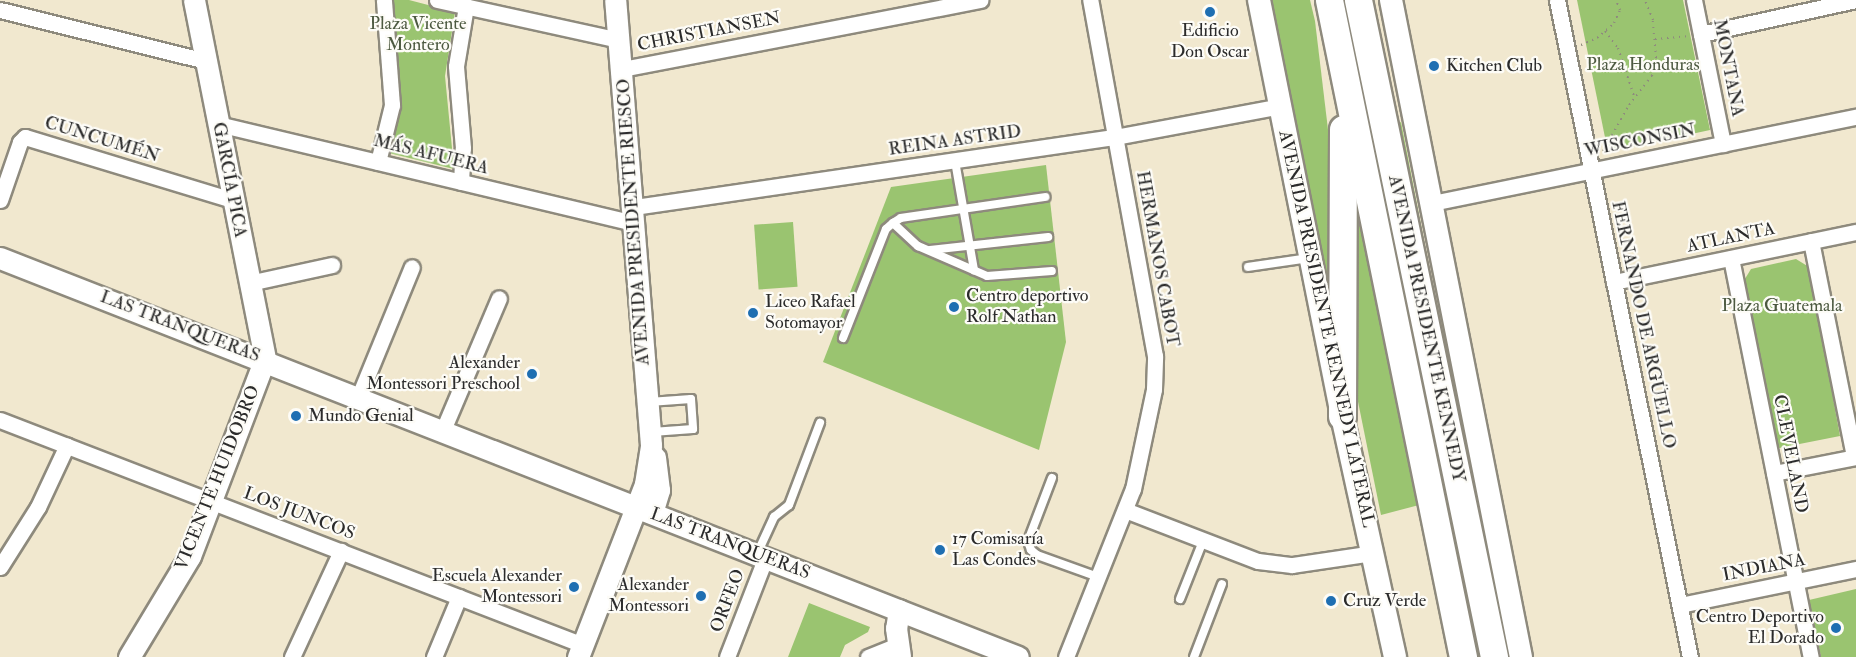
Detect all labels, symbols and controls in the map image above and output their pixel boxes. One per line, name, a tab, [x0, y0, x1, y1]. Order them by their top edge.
marker: Edificio Don Oscar	[1203, 5, 1217, 19]
street label: CHRISTIANSEN	[636, 8, 782, 56]
park label: Plaza Vicente Montero	[369, 14, 467, 57]
street label: MONTANA	[1708, 17, 1748, 119]
place label: Edificio Don Oscar	[1171, 21, 1249, 63]
park label: Plaza Honduras	[1586, 54, 1700, 76]
place label: Kitchen Club	[1446, 55, 1542, 77]
marker: Kitchen Club	[1427, 59, 1441, 73]
street label: AVENIDA PRESIDENTE RIESCO	[613, 78, 655, 366]
street label: CUNCUMÉN	[42, 112, 162, 168]
street label: GARCÍA PICA	[207, 120, 251, 240]
street label: WISCONSIN	[1583, 120, 1697, 162]
street label: REINA ASTRID	[887, 121, 1023, 161]
street label: AVENIDA PRESIDENTE KENNEDY LATERAL	[1273, 128, 1379, 530]
street label: MÁS AFUERA	[371, 130, 491, 180]
street label: HERMANOS CABOT	[1131, 169, 1183, 349]
street label: AVENIDA PRESIDENTE KENNEDY	[1383, 173, 1469, 485]
street label: FERNANDO DE ARGÜELLO	[1606, 199, 1680, 451]
street label: ATLANTA	[1685, 218, 1777, 258]
place label: Centro deportivo Rolf Nathan	[966, 286, 1089, 328]
street label: LAS TRANQUERAS	[97, 287, 263, 367]
place label: Liceo Rafael Sotomayor	[765, 292, 856, 334]
park label: Plaza Guatemala	[1721, 295, 1843, 317]
marker: Centro deportivo Rolf Nathan	[947, 300, 961, 314]
marker: Liceo Rafael Sotomayor	[746, 306, 760, 320]
place label: Alexander Montessori Preschool	[366, 353, 520, 395]
marker: Alexander Montessori Preschool	[525, 367, 539, 381]
street label: VICENTE HUIDOBRO	[171, 382, 265, 574]
street label: CLEVELAND	[1768, 393, 1812, 515]
place label: Mundo Genial	[308, 405, 414, 427]
marker: Mundo Genial	[289, 409, 303, 423]
street label: LOS JUNCOS	[240, 483, 358, 545]
street label: LAS TRANQUERAS	[647, 504, 813, 584]
place label: 17 Comisaría Las Condes	[952, 529, 1044, 572]
marker: 17 Comisaría Las Condes	[933, 543, 947, 557]
street label: INDIANA	[1721, 549, 1807, 587]
place label: Escuela Alexander Montessori	[432, 566, 562, 608]
street label: ORFEO	[706, 566, 750, 636]
place label: Alexander Montessori	[608, 575, 689, 618]
marker: Escuela Alexander Montessori	[567, 580, 581, 594]
marker: Alexander Montessori	[694, 589, 708, 603]
place label: Cruz Verde	[1343, 590, 1426, 612]
marker: Cruz Verde	[1324, 594, 1338, 608]
place label: Centro Deportivo El Dorado	[1696, 607, 1824, 650]
marker: Centro Deportivo El Dorado	[1829, 621, 1843, 635]

